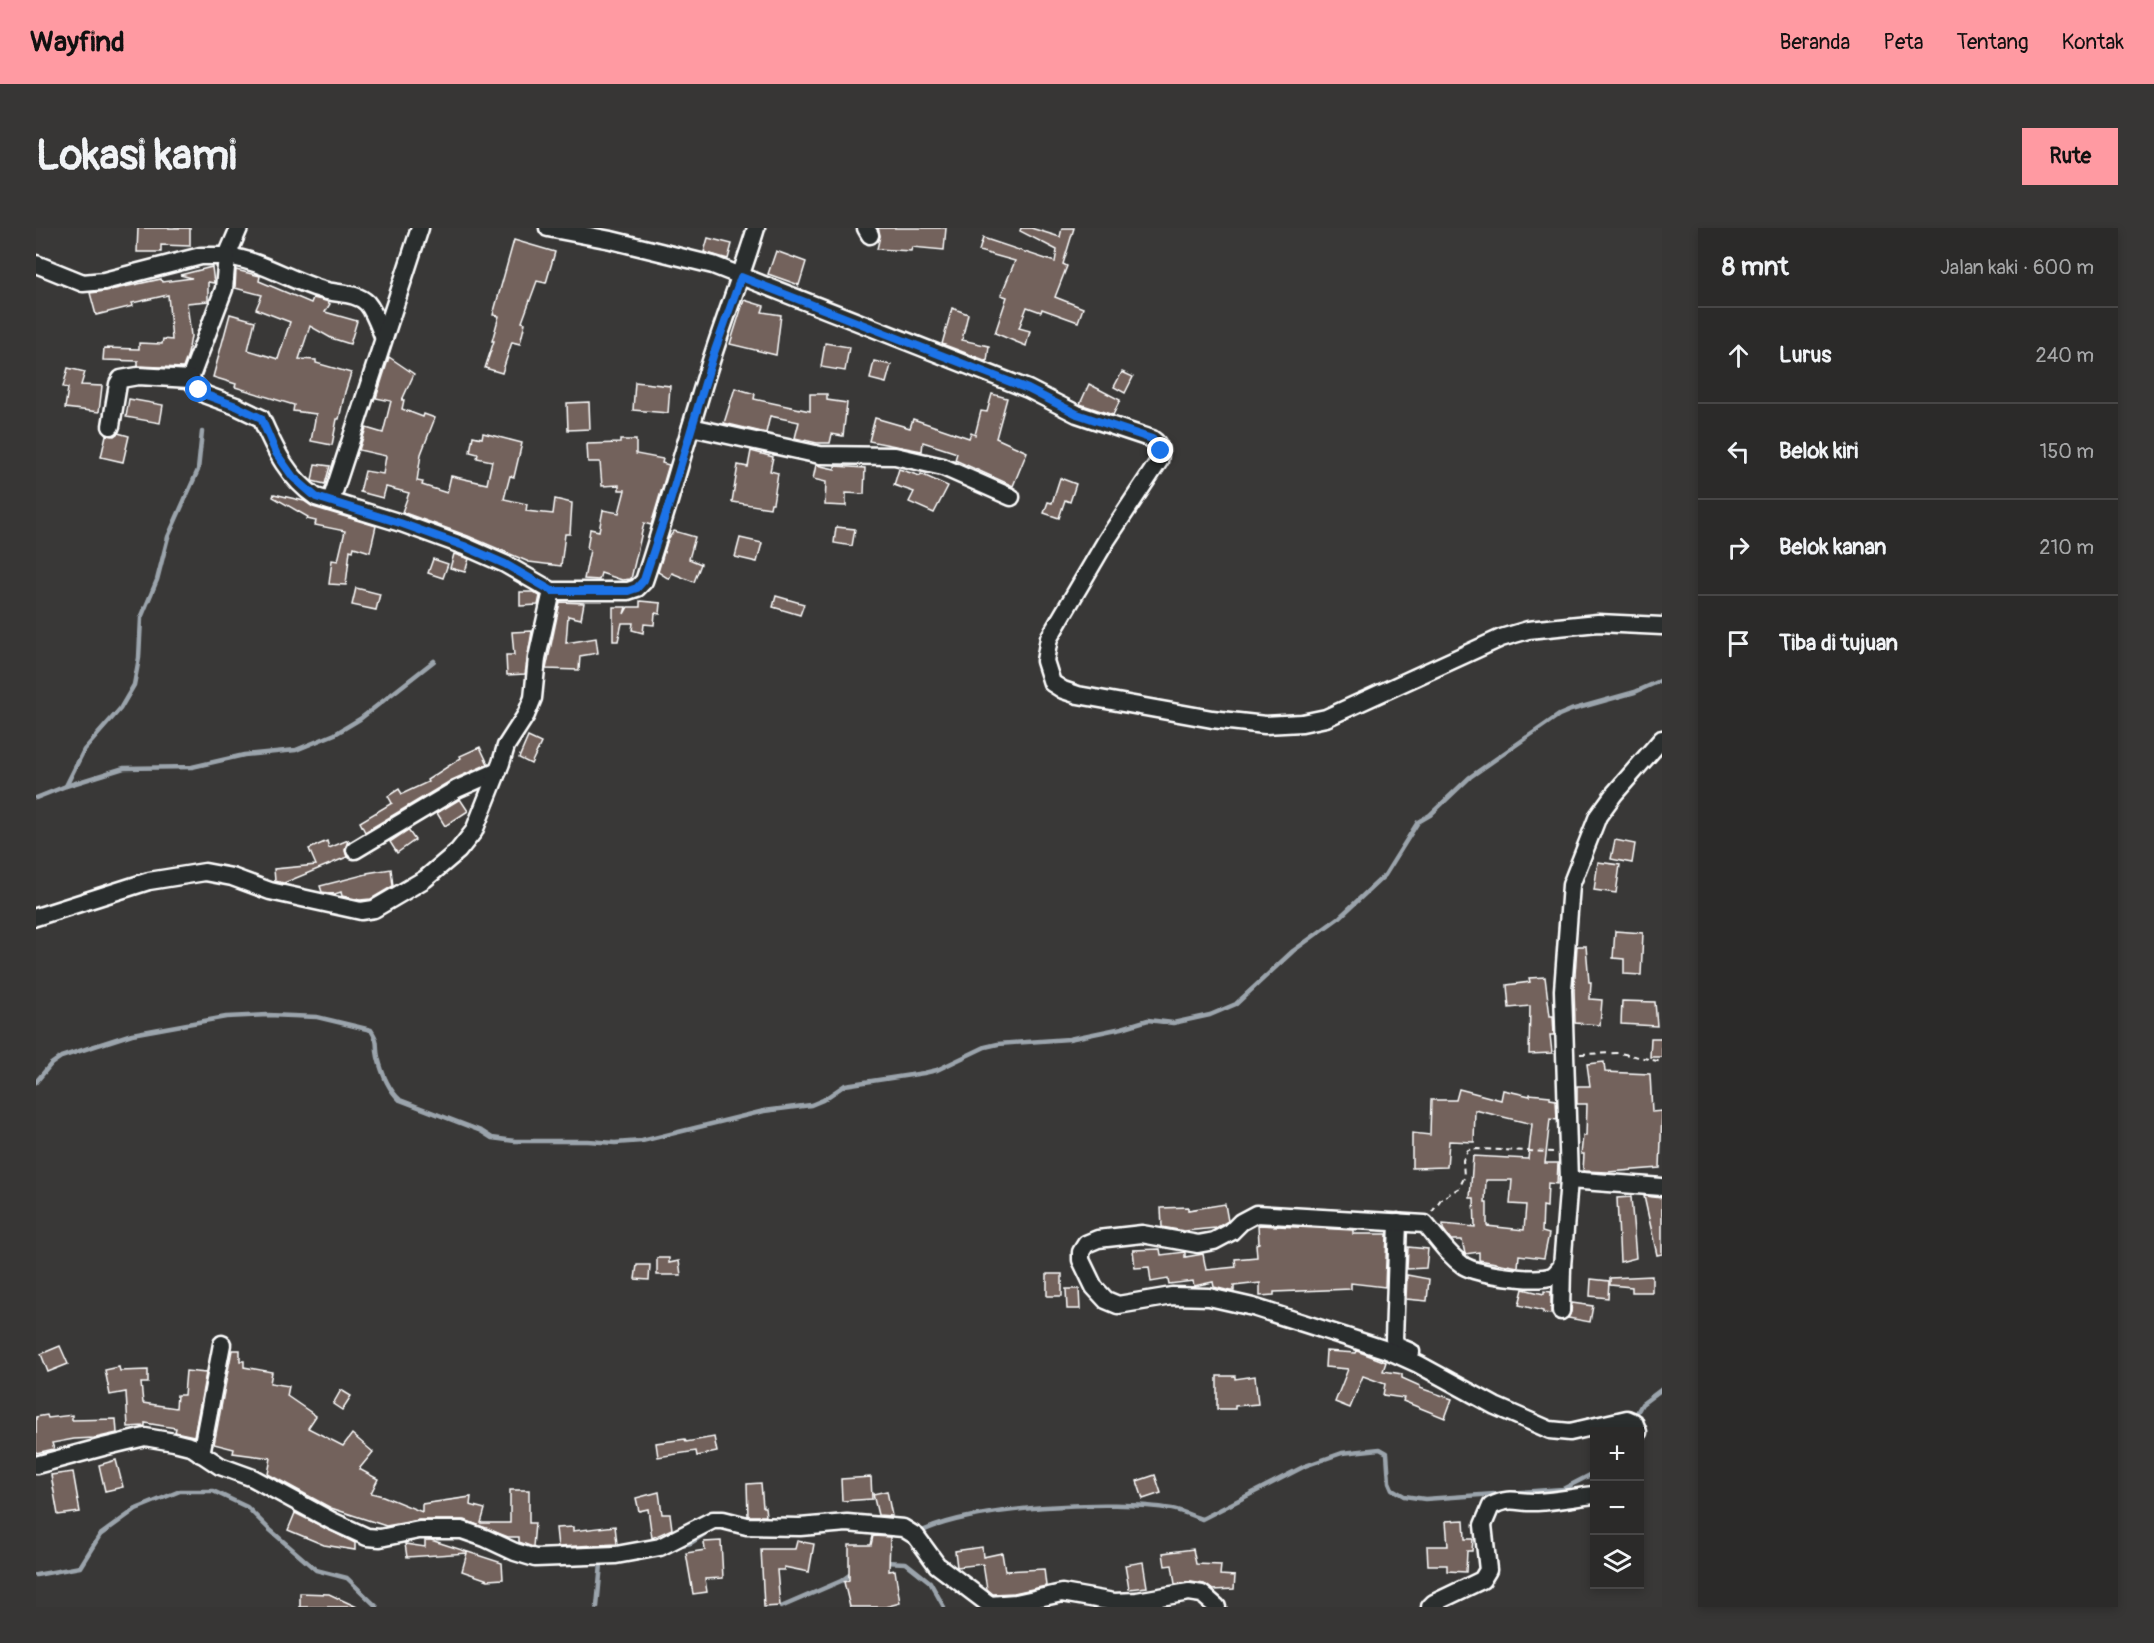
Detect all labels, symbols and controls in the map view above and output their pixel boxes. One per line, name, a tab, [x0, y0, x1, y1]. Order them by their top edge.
text: Wayfind	[30, 25, 125, 60]
text: Beranda	[1780, 29, 1850, 56]
text: Peta	[1883, 29, 1924, 56]
text: Tentang	[1957, 29, 2029, 56]
text: Kontak	[2062, 29, 2124, 56]
button: Rute	[2022, 128, 2118, 185]
text: Lokasi kami	[36, 130, 236, 182]
text: 8 mnt	[1722, 251, 1789, 283]
text: Jalan kaki · 600 m	[1940, 255, 2094, 280]
icon: ahead	[1722, 339, 1755, 372]
text: Lurus	[1779, 341, 1831, 369]
text: 240 m	[2035, 343, 2094, 368]
route start	[185, 376, 211, 402]
icon: left	[1722, 435, 1755, 468]
route end	[1147, 437, 1173, 463]
text: Belok kiri	[1779, 437, 1858, 465]
text: 150 m	[2040, 439, 2094, 464]
icon: right	[1722, 531, 1755, 564]
text: Belok kanan	[1779, 533, 1887, 561]
text: 210 m	[2039, 535, 2094, 560]
icon: arrive	[1722, 627, 1755, 660]
text: Tiba di tujuan	[1779, 629, 1898, 657]
map controls	[1590, 1427, 1644, 1589]
button: +	[1590, 1427, 1644, 1481]
button: −	[1590, 1481, 1644, 1535]
button: layers	[1590, 1535, 1644, 1589]

